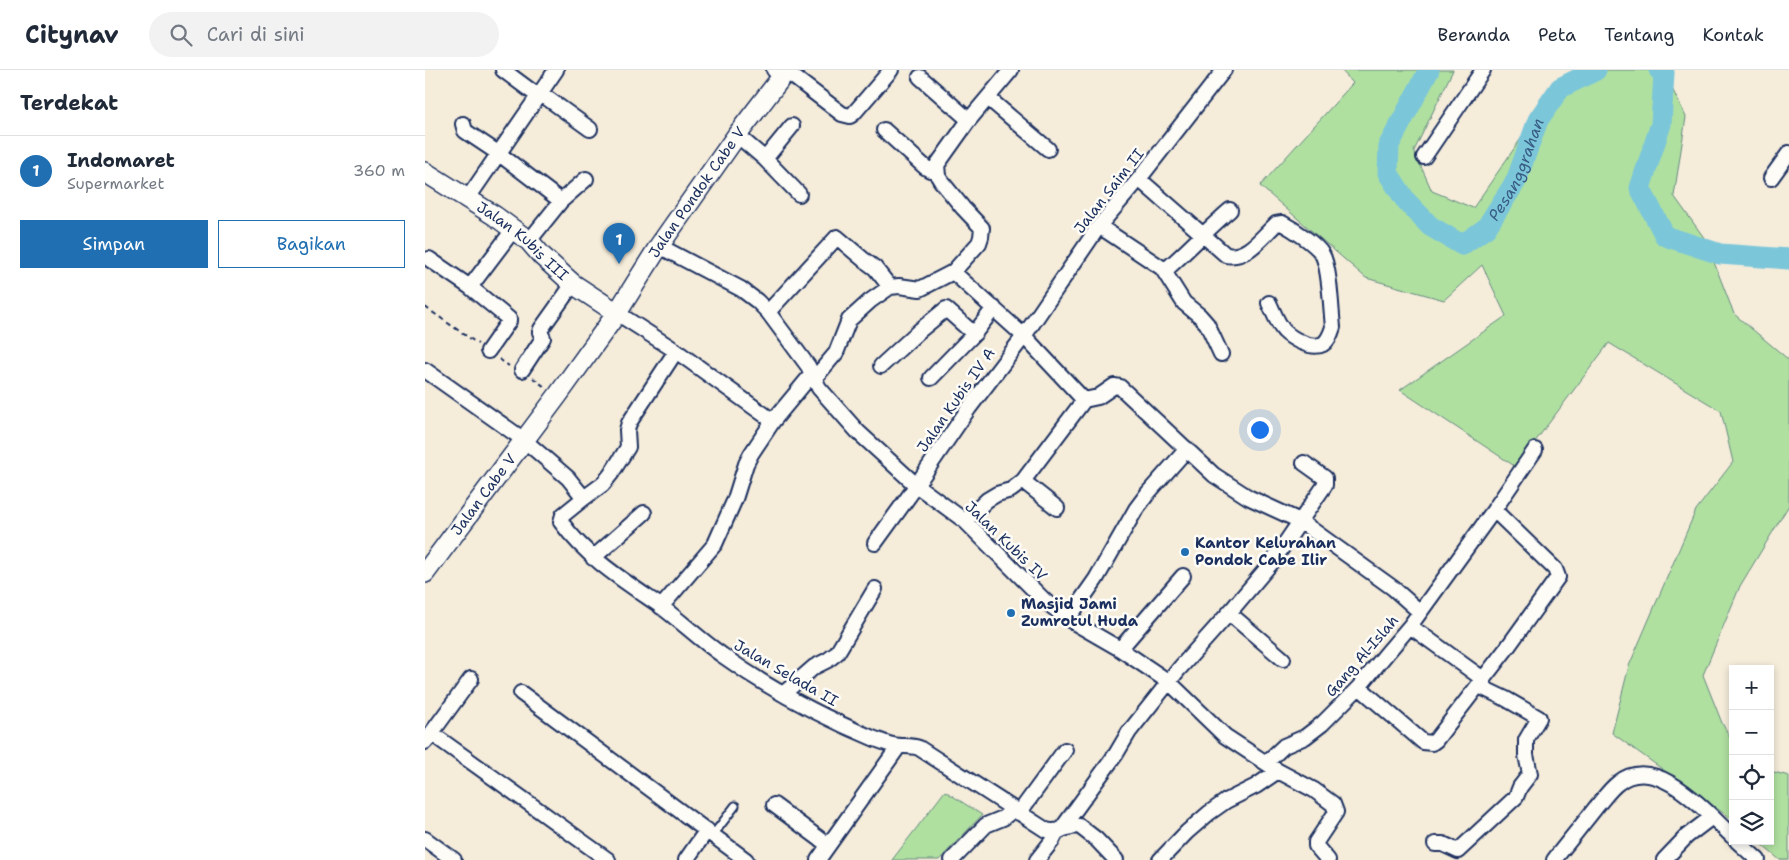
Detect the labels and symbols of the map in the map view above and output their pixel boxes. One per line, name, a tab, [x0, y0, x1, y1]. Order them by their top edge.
water label: Pesanggrahan	[1483, 115, 1549, 225]
street label: Jalan Pondok Cabe V	[644, 123, 750, 262]
street label: Jalan Saim II	[1070, 144, 1148, 238]
street label: Jalan Kubis III	[473, 197, 573, 285]
pin: 1	[603, 223, 635, 264]
street label: Jalan Kubis IV A	[913, 344, 1000, 456]
your location	[1247, 417, 1273, 443]
street label: Jalan Cabe V	[447, 450, 521, 539]
street label: Jalan Kubis IV	[961, 497, 1051, 585]
place label: Kantor Kelurahan Pondok Cabe Ilir	[1195, 533, 1336, 570]
marker: Kantor Kelurahan Pondok Cabe Ilir	[1179, 546, 1191, 558]
place label: Masjid Jami Zumrotul Huda	[1021, 594, 1139, 631]
marker: Masjid Jami Zumrotul Huda	[1005, 607, 1017, 619]
street label: Gang Al-Islah	[1321, 611, 1403, 701]
street label: Jalan Selada II	[730, 635, 842, 711]

